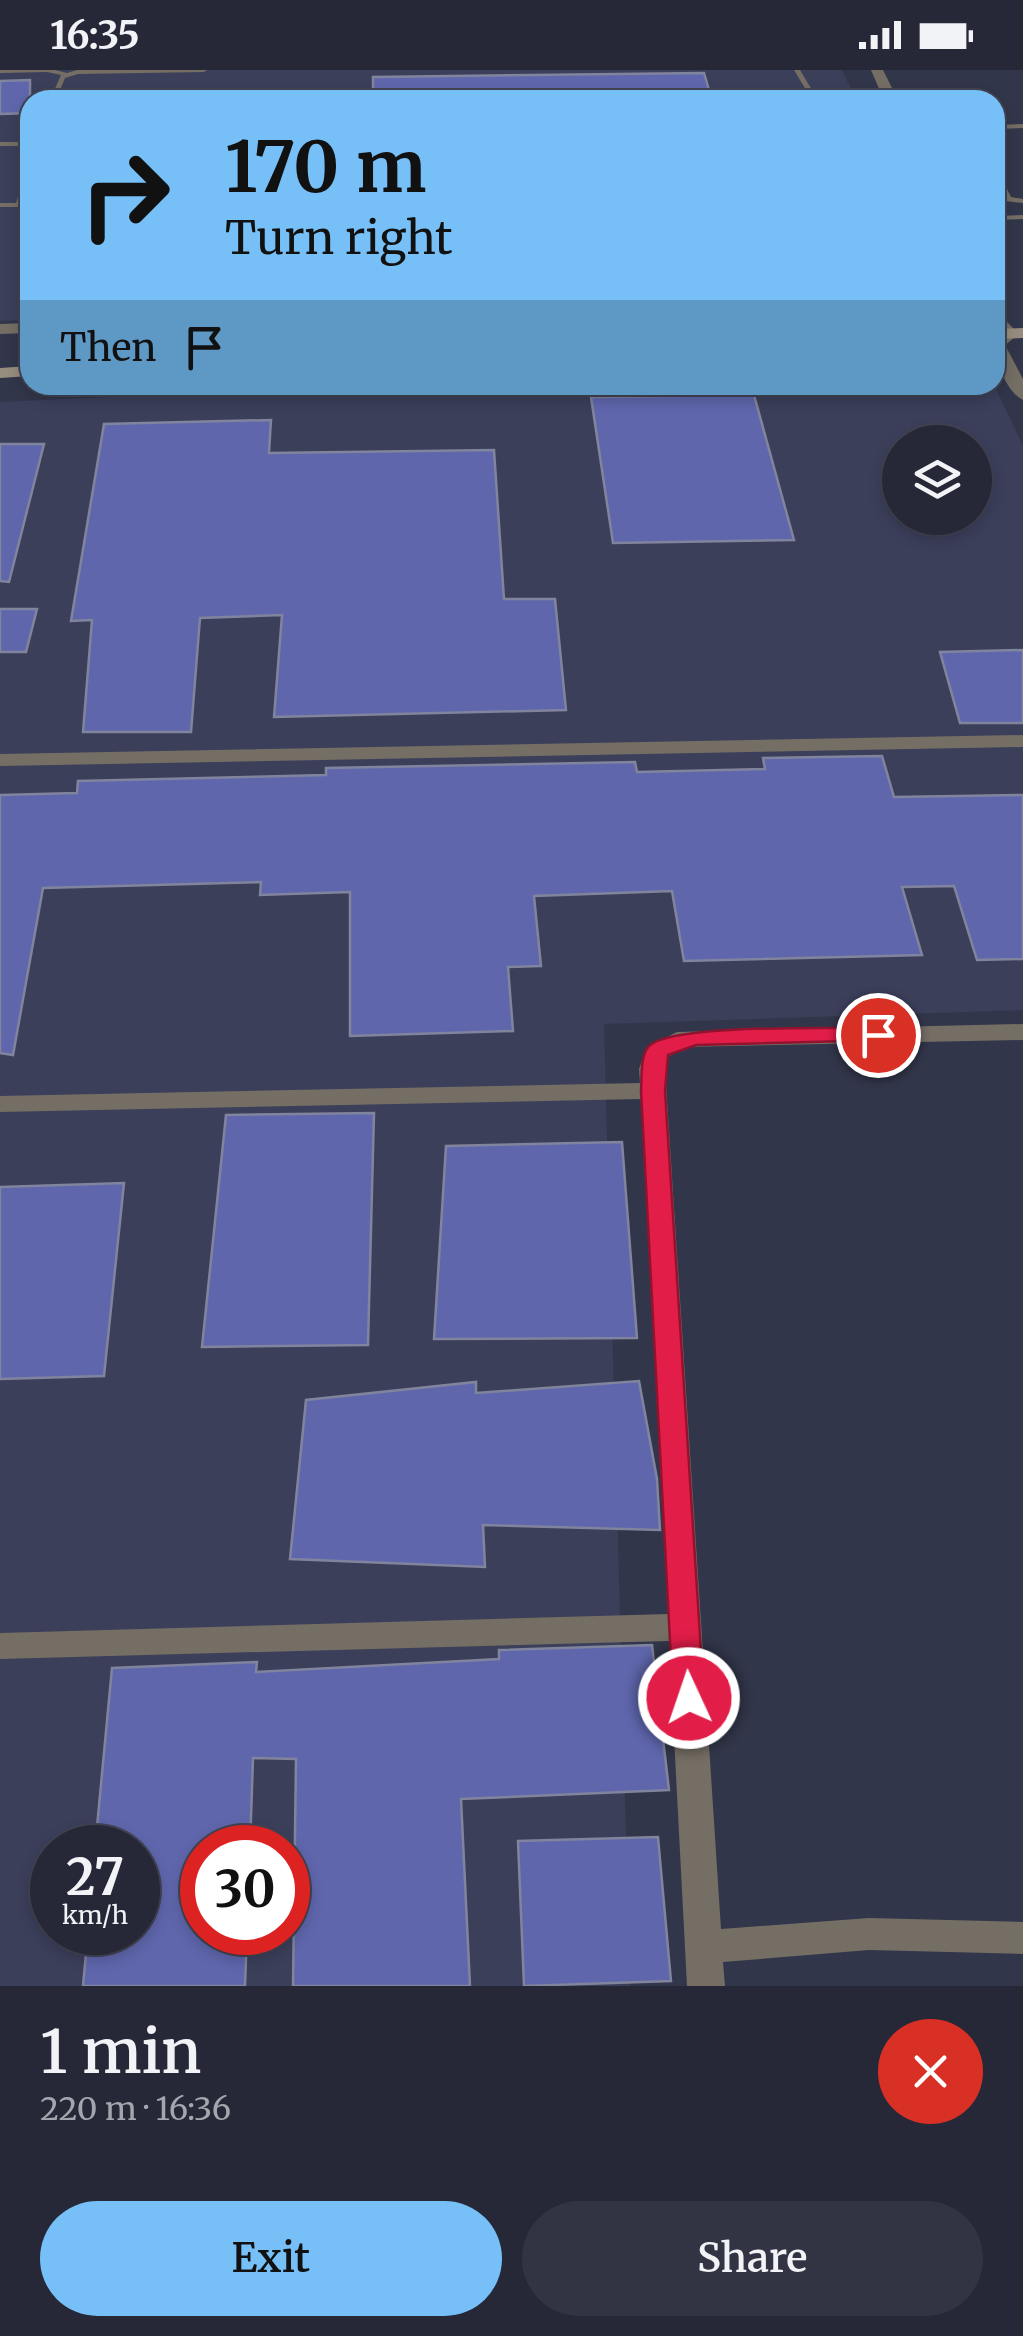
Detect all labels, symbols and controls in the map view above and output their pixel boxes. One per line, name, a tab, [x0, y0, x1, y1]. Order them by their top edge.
text: 16:35	[50, 12, 140, 59]
text: 170 m	[225, 123, 426, 211]
icon: right	[60, 130, 190, 260]
text: Turn right	[225, 210, 453, 266]
icon: arrive	[177, 320, 232, 375]
text: Then	[60, 324, 157, 371]
map controls	[882, 425, 992, 535]
button: layers	[882, 425, 992, 535]
pin	[836, 993, 921, 1078]
icon: arrive	[851, 1008, 906, 1063]
position arrow	[637, 1646, 741, 1750]
speed limit sign: 30	[180, 1825, 310, 1955]
text: 27	[66, 1846, 124, 1909]
text: km/h	[62, 1899, 128, 1931]
text: 1 min	[40, 2014, 201, 2089]
button: close	[878, 2019, 983, 2124]
text: 220 m · 16:36	[40, 2089, 231, 2129]
button: Exit	[40, 2201, 502, 2316]
button: Share	[522, 2201, 983, 2316]

